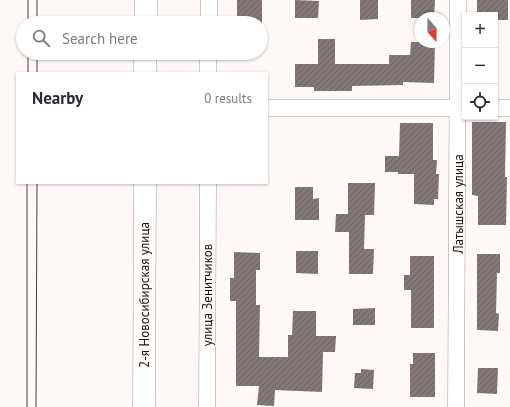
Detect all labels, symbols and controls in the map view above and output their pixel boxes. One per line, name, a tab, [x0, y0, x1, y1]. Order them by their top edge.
north arrow	[414, 12, 450, 48]
map controls	[462, 12, 498, 120]
button: +	[462, 12, 498, 48]
search box	[16, 16, 268, 60]
icon: search	[30, 27, 52, 49]
text: Search here	[62, 29, 138, 48]
button: −	[462, 48, 498, 84]
button: locate	[462, 84, 498, 120]
text: Nearby	[32, 87, 83, 109]
text: 0 results	[204, 90, 252, 107]
street label: Латышская улица	[450, 154, 467, 255]
street label: 2-я Новосибирская улица	[136, 222, 153, 368]
street label: улица Зенитчиков	[199, 244, 216, 346]

